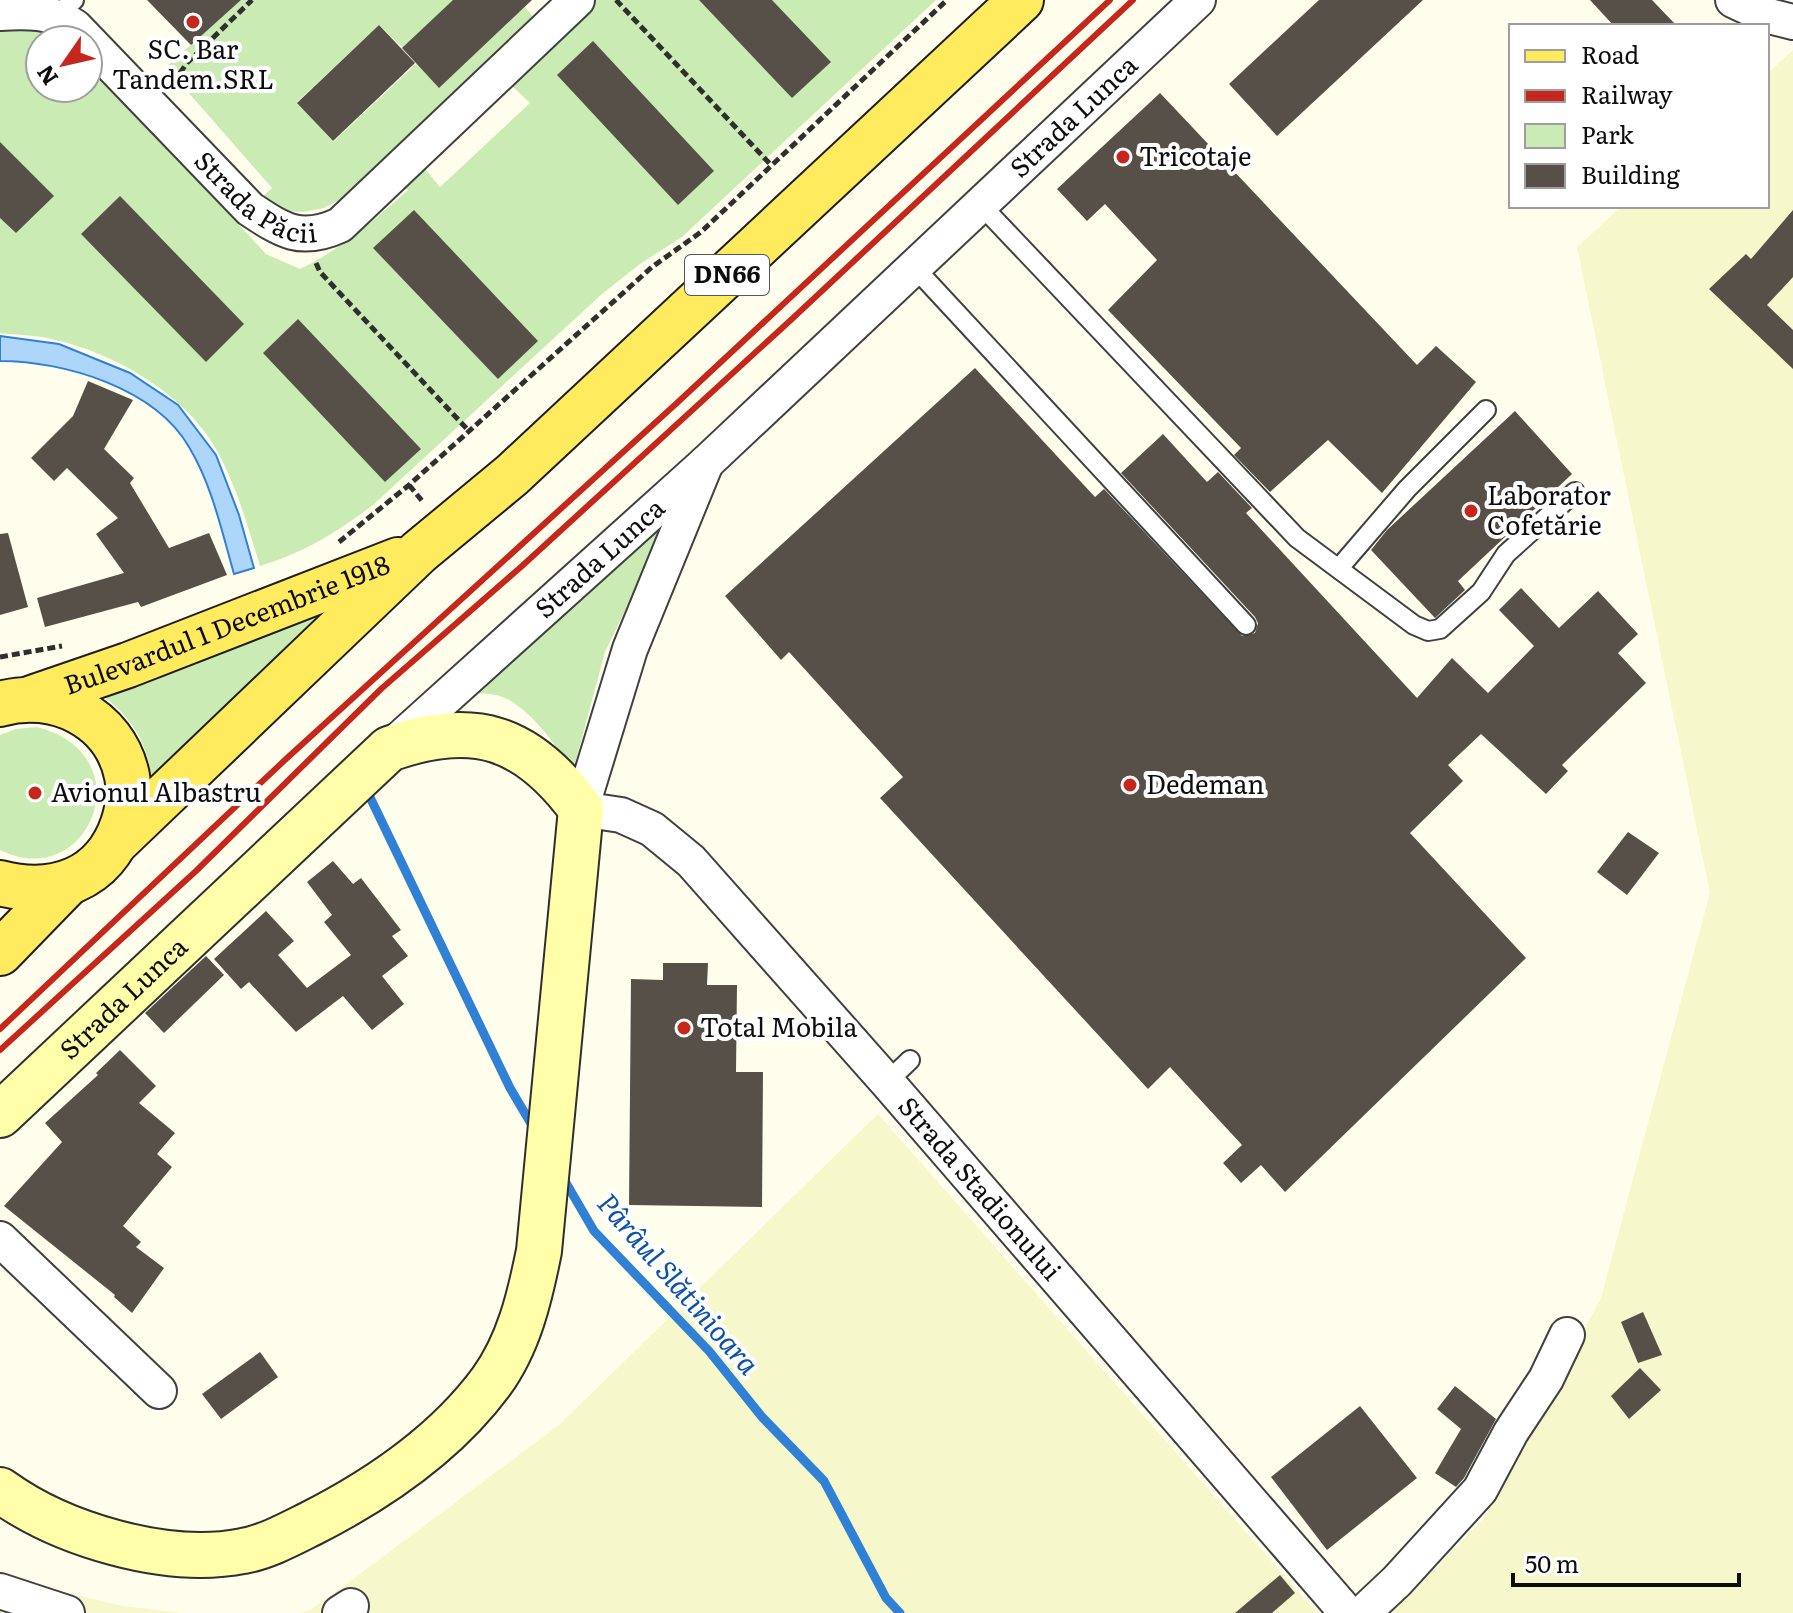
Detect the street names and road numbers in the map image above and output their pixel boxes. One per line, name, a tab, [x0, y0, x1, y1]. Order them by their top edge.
street label: Strada Lunca	[999, 45, 1145, 185]
street label: Strada Păcii	[187, 141, 319, 251]
road number: DN66	[685, 255, 769, 295]
street label: Strada Lunca	[525, 488, 672, 626]
street label: Bulevardul 1 Decembrie 1918	[58, 543, 395, 703]
street label: Strada Lunca	[49, 927, 195, 1067]
street label: Strada Stadionului	[891, 1087, 1072, 1288]

